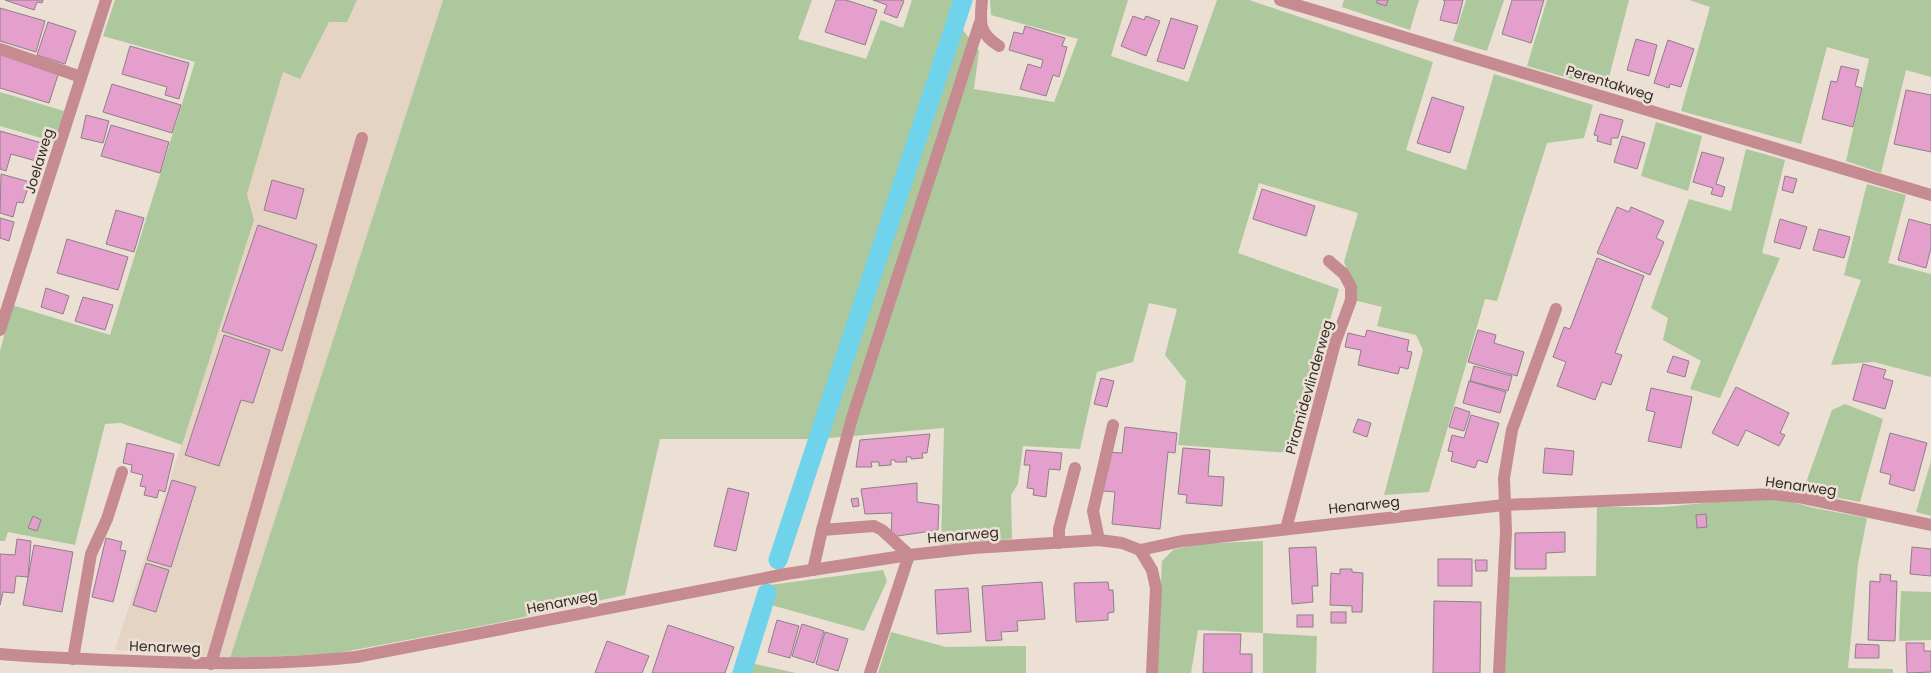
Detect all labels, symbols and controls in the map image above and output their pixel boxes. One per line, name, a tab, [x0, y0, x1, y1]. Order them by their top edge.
street label: Perentakweg	[1564, 60, 1656, 106]
street label: Joelaweg	[20, 126, 58, 196]
street label: Piramidevlinderweg	[1280, 317, 1338, 457]
street label: Henarweg	[1764, 471, 1838, 501]
street label: Henarweg	[1327, 491, 1401, 519]
street label: Henarweg	[926, 522, 1000, 548]
street label: Henarweg	[525, 585, 599, 619]
street label: Henarweg	[129, 636, 201, 658]

